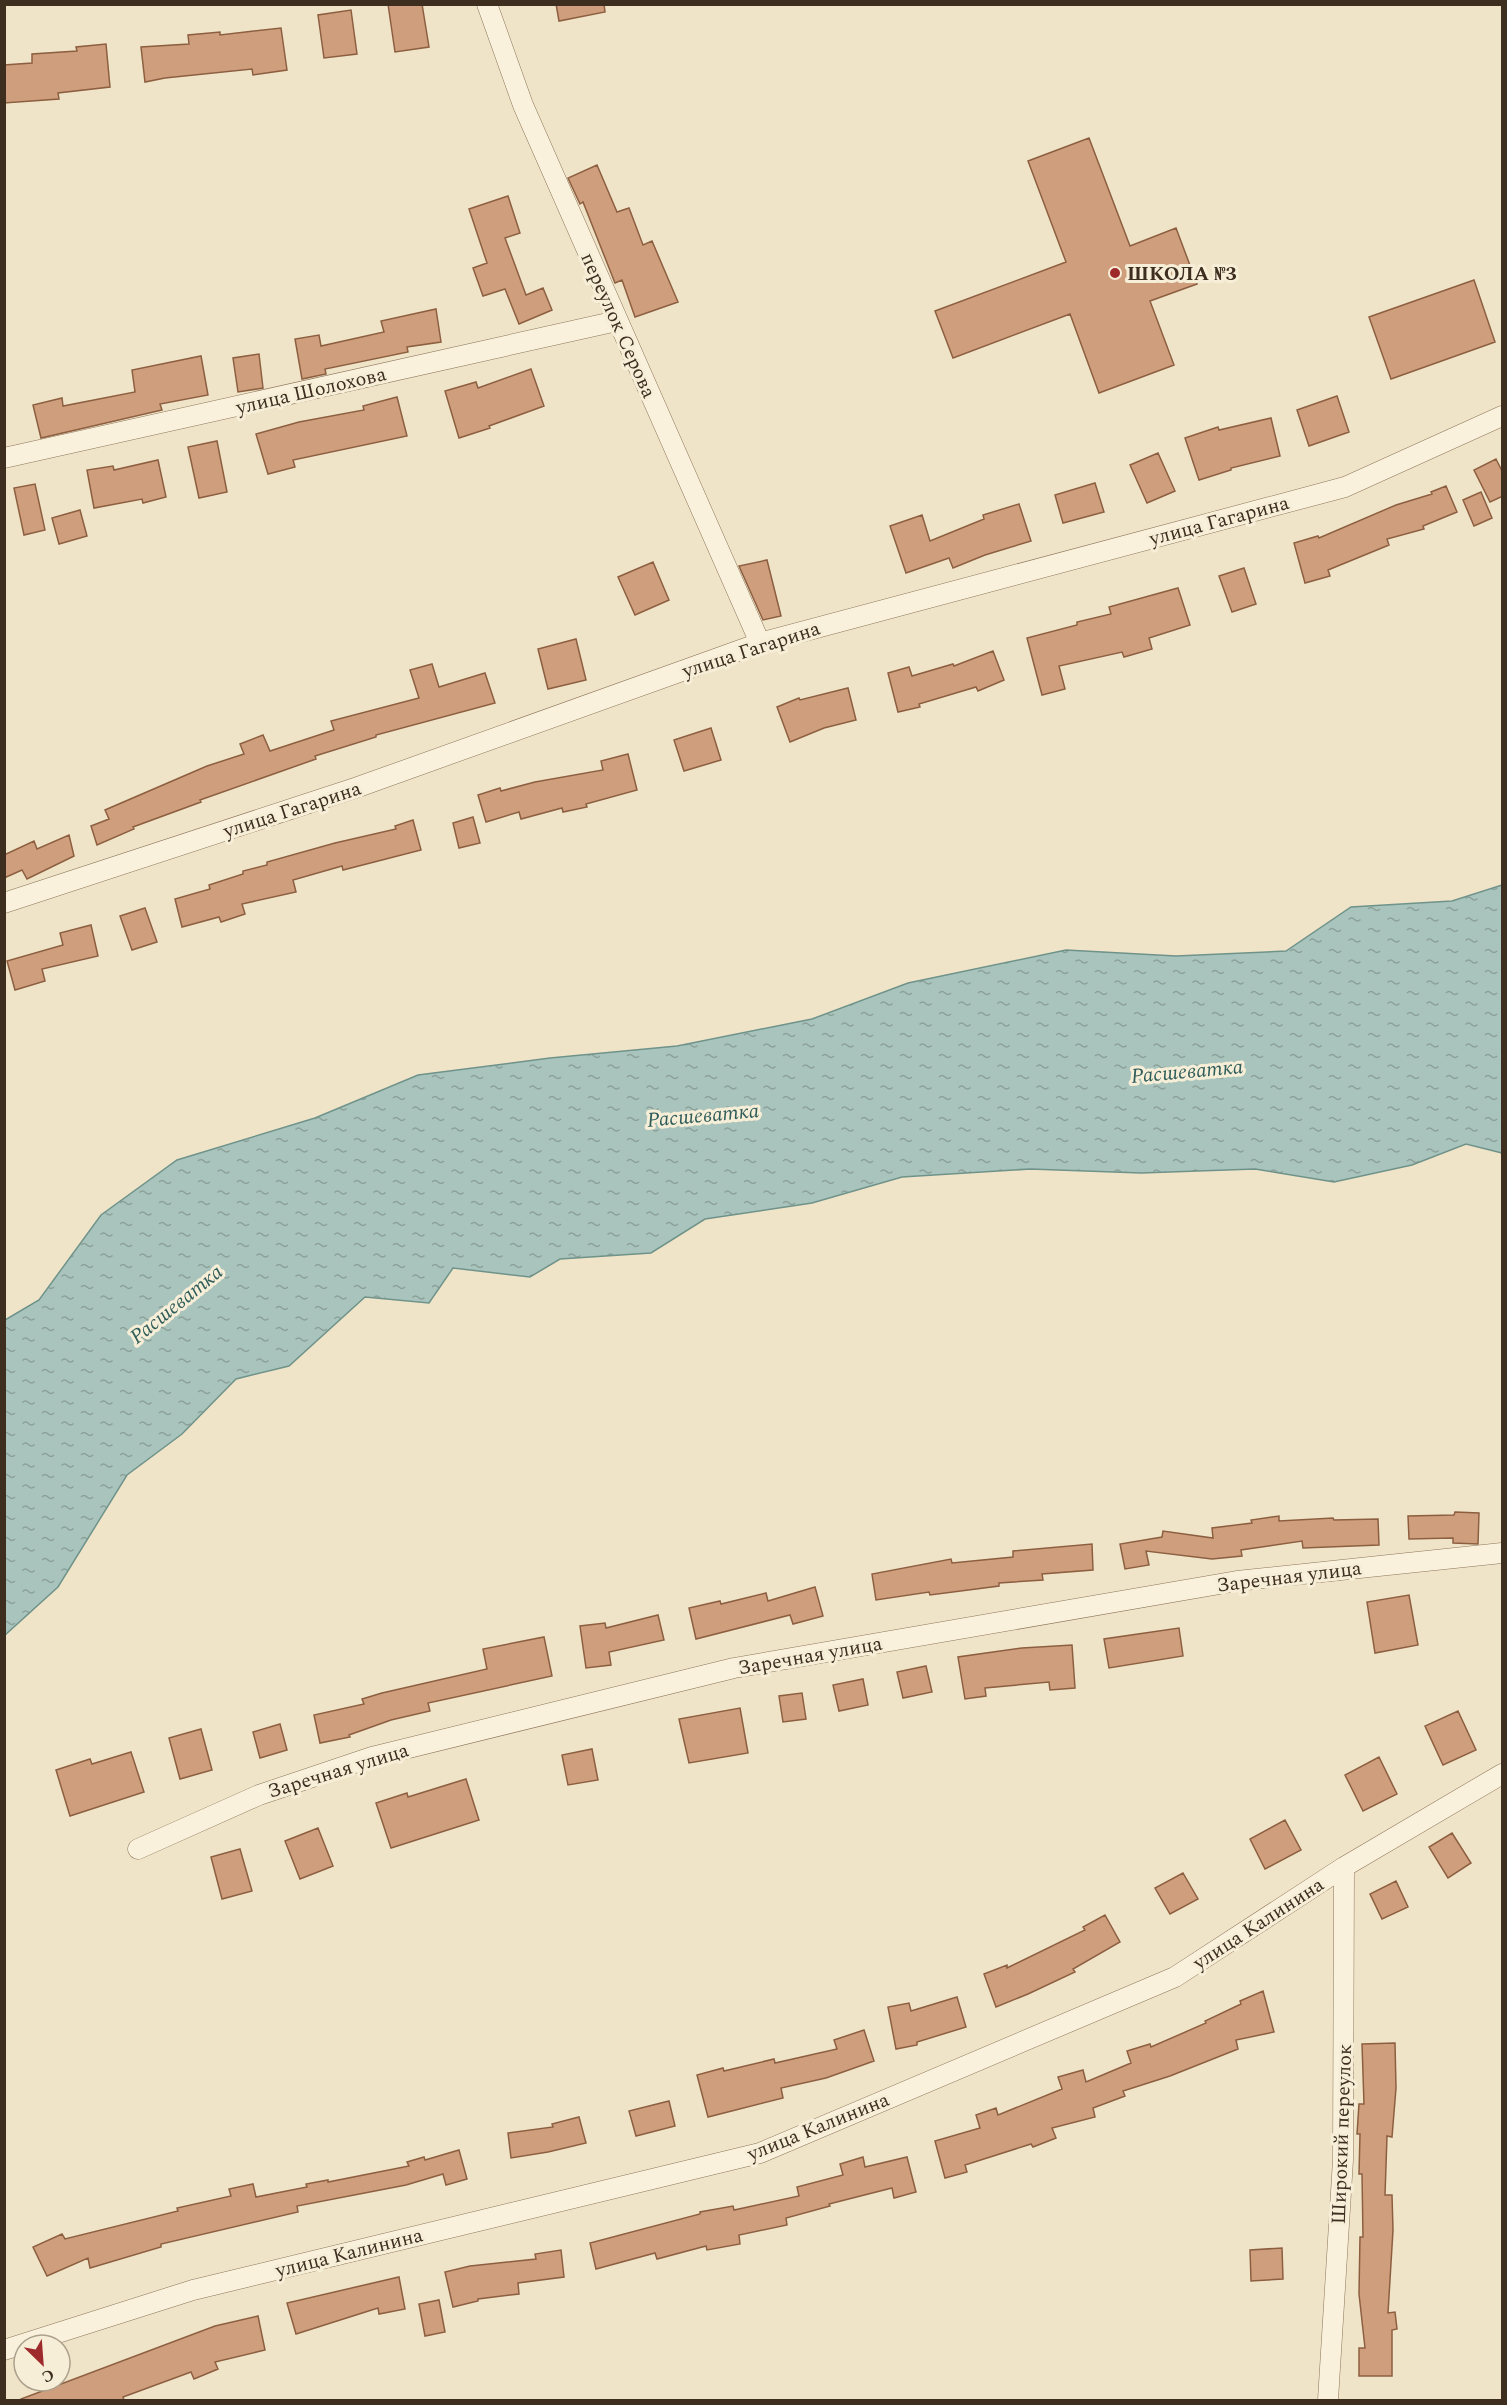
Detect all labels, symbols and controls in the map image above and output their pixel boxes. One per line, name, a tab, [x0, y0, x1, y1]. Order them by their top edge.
street label: переулок Серова	[573, 248, 664, 403]
place label: ШКОЛА №3	[1127, 259, 1237, 289]
marker: ШКОЛА №3	[1108, 266, 1122, 280]
street label: улица Шолохова	[232, 359, 389, 423]
street label: улица Гагарина	[1145, 488, 1293, 554]
street label: улица Гагарина	[678, 613, 824, 687]
street label: улица Гагарина	[219, 773, 365, 847]
water label: Расшеватка	[1130, 1051, 1245, 1093]
water label: Расшеватка	[646, 1095, 761, 1137]
water label: Расшеватка	[123, 1257, 231, 1353]
street label: Заречная улица	[1215, 1553, 1364, 1601]
street label: Заречная улица	[736, 1629, 885, 1683]
street label: Заречная улица	[264, 1735, 413, 1807]
street label: улица Калинина	[1186, 1870, 1330, 1978]
street label: Широкий переулок	[1324, 2043, 1360, 2225]
street label: улица Калинина	[742, 2085, 894, 2169]
street label: улица Калинина	[271, 2220, 426, 2286]
north arrow	[12, 2333, 72, 2393]
text: С	[38, 2362, 58, 2389]

